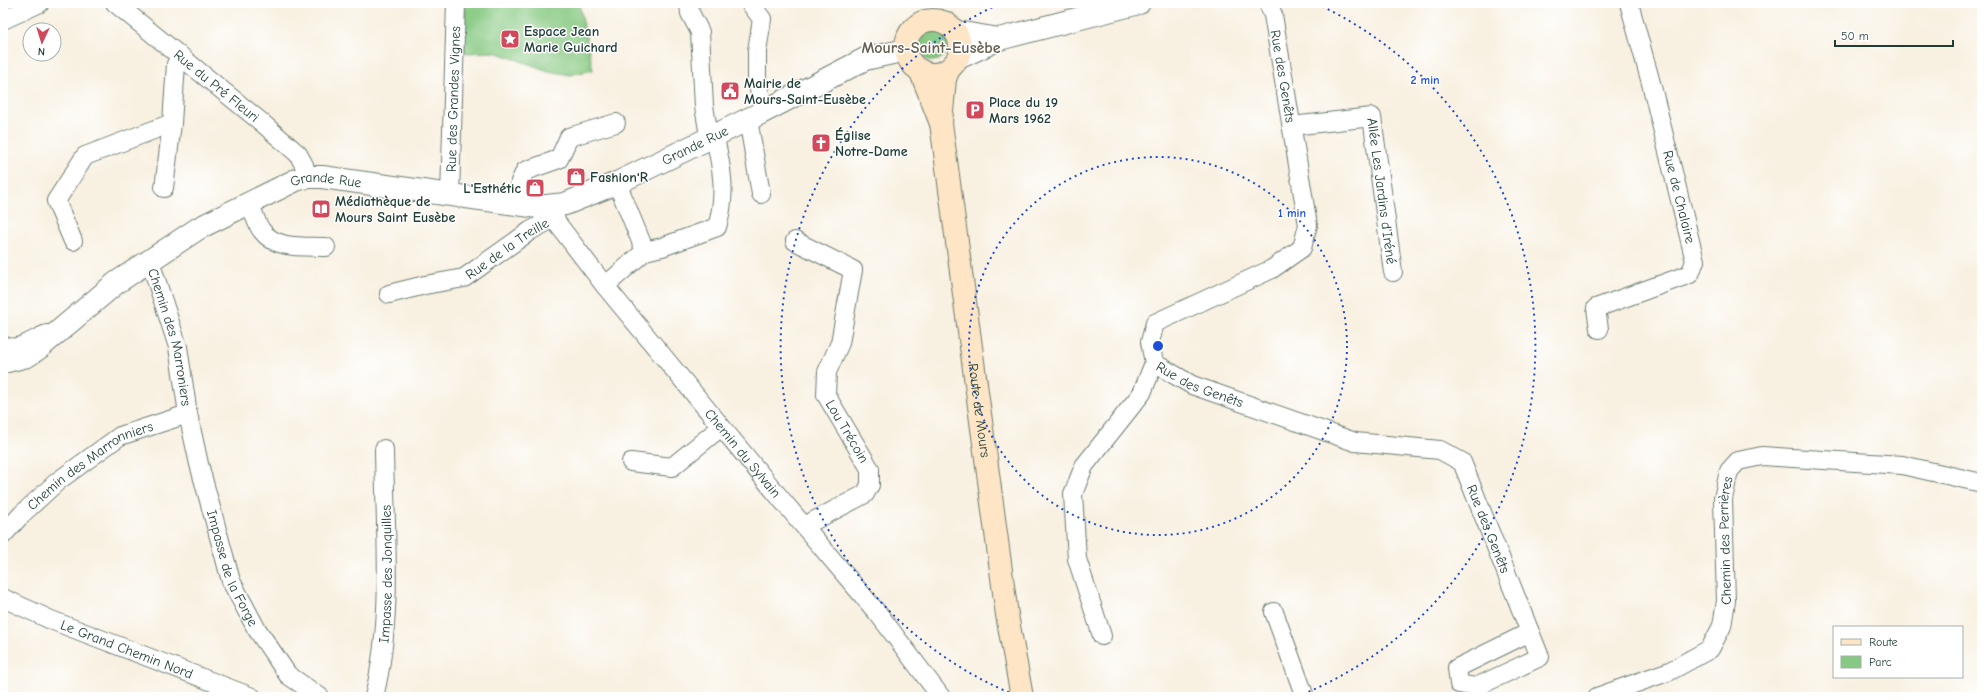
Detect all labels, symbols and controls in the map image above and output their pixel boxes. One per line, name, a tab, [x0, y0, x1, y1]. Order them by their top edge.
north arrow	[22, 22, 62, 62]
scale bar	[1835, 22, 1953, 48]
place label: Espace Jean Marie Guichard	[524, 23, 617, 56]
street label: Rue des Grandes Vignes	[442, 26, 464, 172]
place icon: Espace Jean Marie Guichard	[499, 28, 521, 50]
street label: Rue des Genêts	[1267, 28, 1299, 124]
text: 50 m	[1841, 29, 1869, 43]
district label: Mours-Saint-Eusèbe	[861, 39, 1001, 57]
text: N	[37, 45, 45, 58]
street label: Rue du Pré Fleuri	[170, 46, 263, 125]
text: 2 min	[1410, 73, 1440, 87]
place label: Mairie de Mours-Saint-Eusèbe	[744, 75, 866, 108]
public building icon: Mairie de Mours-Saint-Eusèbe	[719, 80, 741, 102]
place label: Place du 19 Mars 1962	[989, 94, 1058, 127]
parking icon: Place du 19 Mars 1962	[964, 99, 986, 121]
street label: Allée Les Jardins d'Iréné	[1364, 117, 1400, 265]
street label: Grande Rue	[659, 122, 731, 169]
place label: Église Notre-Dame	[835, 127, 908, 160]
church icon: Église Notre-Dame	[810, 132, 832, 154]
street label: Rue de Chalaire	[1659, 149, 1699, 245]
shop icon: Fashion'R	[565, 166, 587, 188]
street label: Grande Rue	[287, 168, 363, 191]
place label: Fashion'R	[590, 169, 648, 186]
shop icon: L'Esthétic	[524, 177, 546, 199]
place label: L'Esthétic	[463, 180, 521, 197]
place label: Médiathèque de Mours Saint Eusèbe	[335, 193, 455, 226]
library icon: Médiathèque de Mours Saint Eusèbe	[310, 198, 332, 220]
text: 1 min	[1278, 206, 1306, 220]
street label: Rue de la Treille	[462, 214, 552, 283]
street label: Chemin des Marroniers	[144, 266, 195, 407]
centre of rings	[1151, 339, 1165, 353]
street label: Rue des Genêts	[1153, 358, 1246, 411]
street label: Route de Mours	[965, 362, 994, 459]
street label: Lou Trécoin	[822, 397, 873, 466]
street label: Chemin du Sylvain	[701, 405, 785, 501]
street label: Chemin des Marronniers	[24, 417, 155, 514]
street label: Chemin des Perrières	[1714, 474, 1736, 605]
street label: Rue des Genêts	[1463, 482, 1514, 576]
street label: Impasse des Jonquilles	[375, 504, 395, 644]
street label: Impasse de la Forge	[203, 508, 262, 629]
street label: Le Grand Chemin Nord	[58, 616, 195, 682]
legend	[1833, 626, 1963, 678]
text: Route	[1869, 635, 1898, 649]
text: Parc	[1869, 655, 1892, 669]

